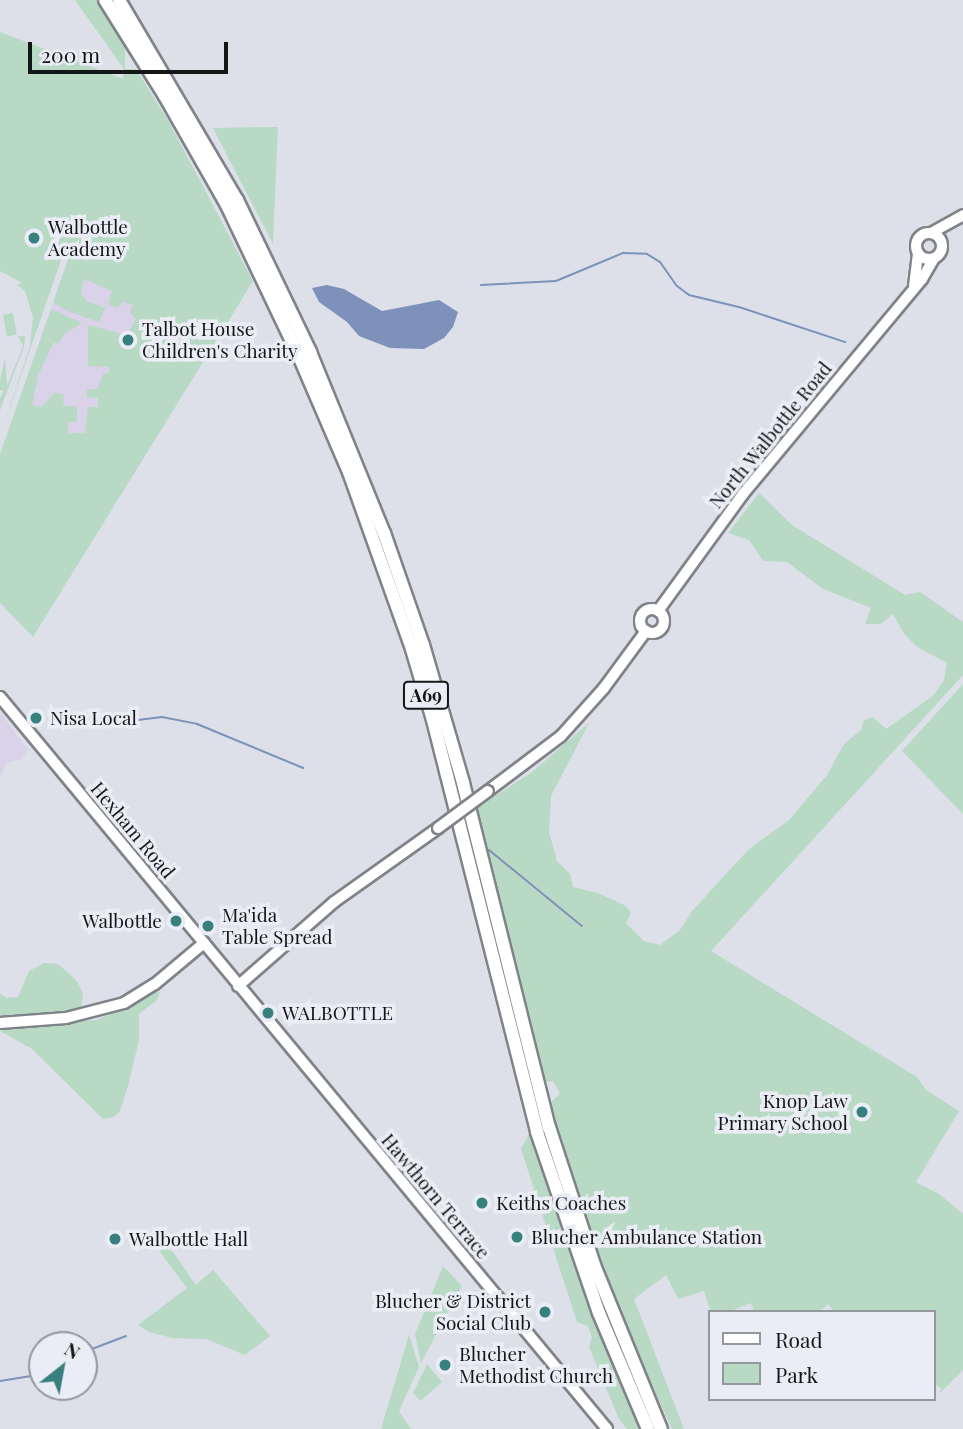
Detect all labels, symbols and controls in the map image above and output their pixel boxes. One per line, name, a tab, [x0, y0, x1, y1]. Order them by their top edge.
scale bar	[32, 28, 231, 72]
text: 200 m	[41, 40, 100, 68]
place label: Walbottle Academy	[48, 216, 128, 260]
marker: Walbottle Academy	[26, 230, 42, 246]
place label: Talbot House Children's Charity	[142, 318, 298, 362]
marker: Talbot House Children's Charity	[120, 332, 136, 348]
street label: North Walbottle Road	[704, 357, 836, 513]
road number: A69	[402, 680, 450, 710]
place label: Nisa Local	[50, 707, 137, 729]
marker: Nisa Local	[28, 710, 44, 726]
street label: Hexham Road	[86, 777, 180, 883]
place label: Ma'ida Table Spread	[222, 904, 333, 948]
place label: Walbottle	[82, 910, 162, 932]
marker: Walbottle	[168, 913, 184, 929]
marker: Ma'ida Table Spread	[200, 918, 216, 934]
place label: WALBOTTLE	[282, 1002, 393, 1024]
marker: WALBOTTLE	[260, 1005, 276, 1021]
place label: Knop Law Primary School	[717, 1090, 848, 1134]
marker: Knop Law Primary School	[854, 1104, 870, 1120]
street label: Hawthorn Terrace	[377, 1129, 495, 1263]
place label: Keiths Coaches	[496, 1192, 626, 1214]
marker: Keiths Coaches	[474, 1195, 490, 1211]
place label: Blucher Ambulance Station	[531, 1226, 763, 1248]
place label: Walbottle Hall	[129, 1228, 248, 1250]
marker: Blucher Ambulance Station	[509, 1229, 525, 1245]
marker: Walbottle Hall	[107, 1231, 123, 1247]
place label: Blucher & District Social Club	[375, 1290, 531, 1334]
marker: Blucher & District Social Club	[537, 1304, 553, 1320]
legend	[708, 1310, 935, 1401]
text: Road	[775, 1325, 823, 1353]
north arrow	[28, 1331, 98, 1401]
text: N	[60, 1335, 85, 1364]
place label: Blucher Methodist Church	[459, 1343, 613, 1387]
marker: Blucher Methodist Church	[437, 1357, 453, 1373]
text: Park	[775, 1360, 818, 1388]

